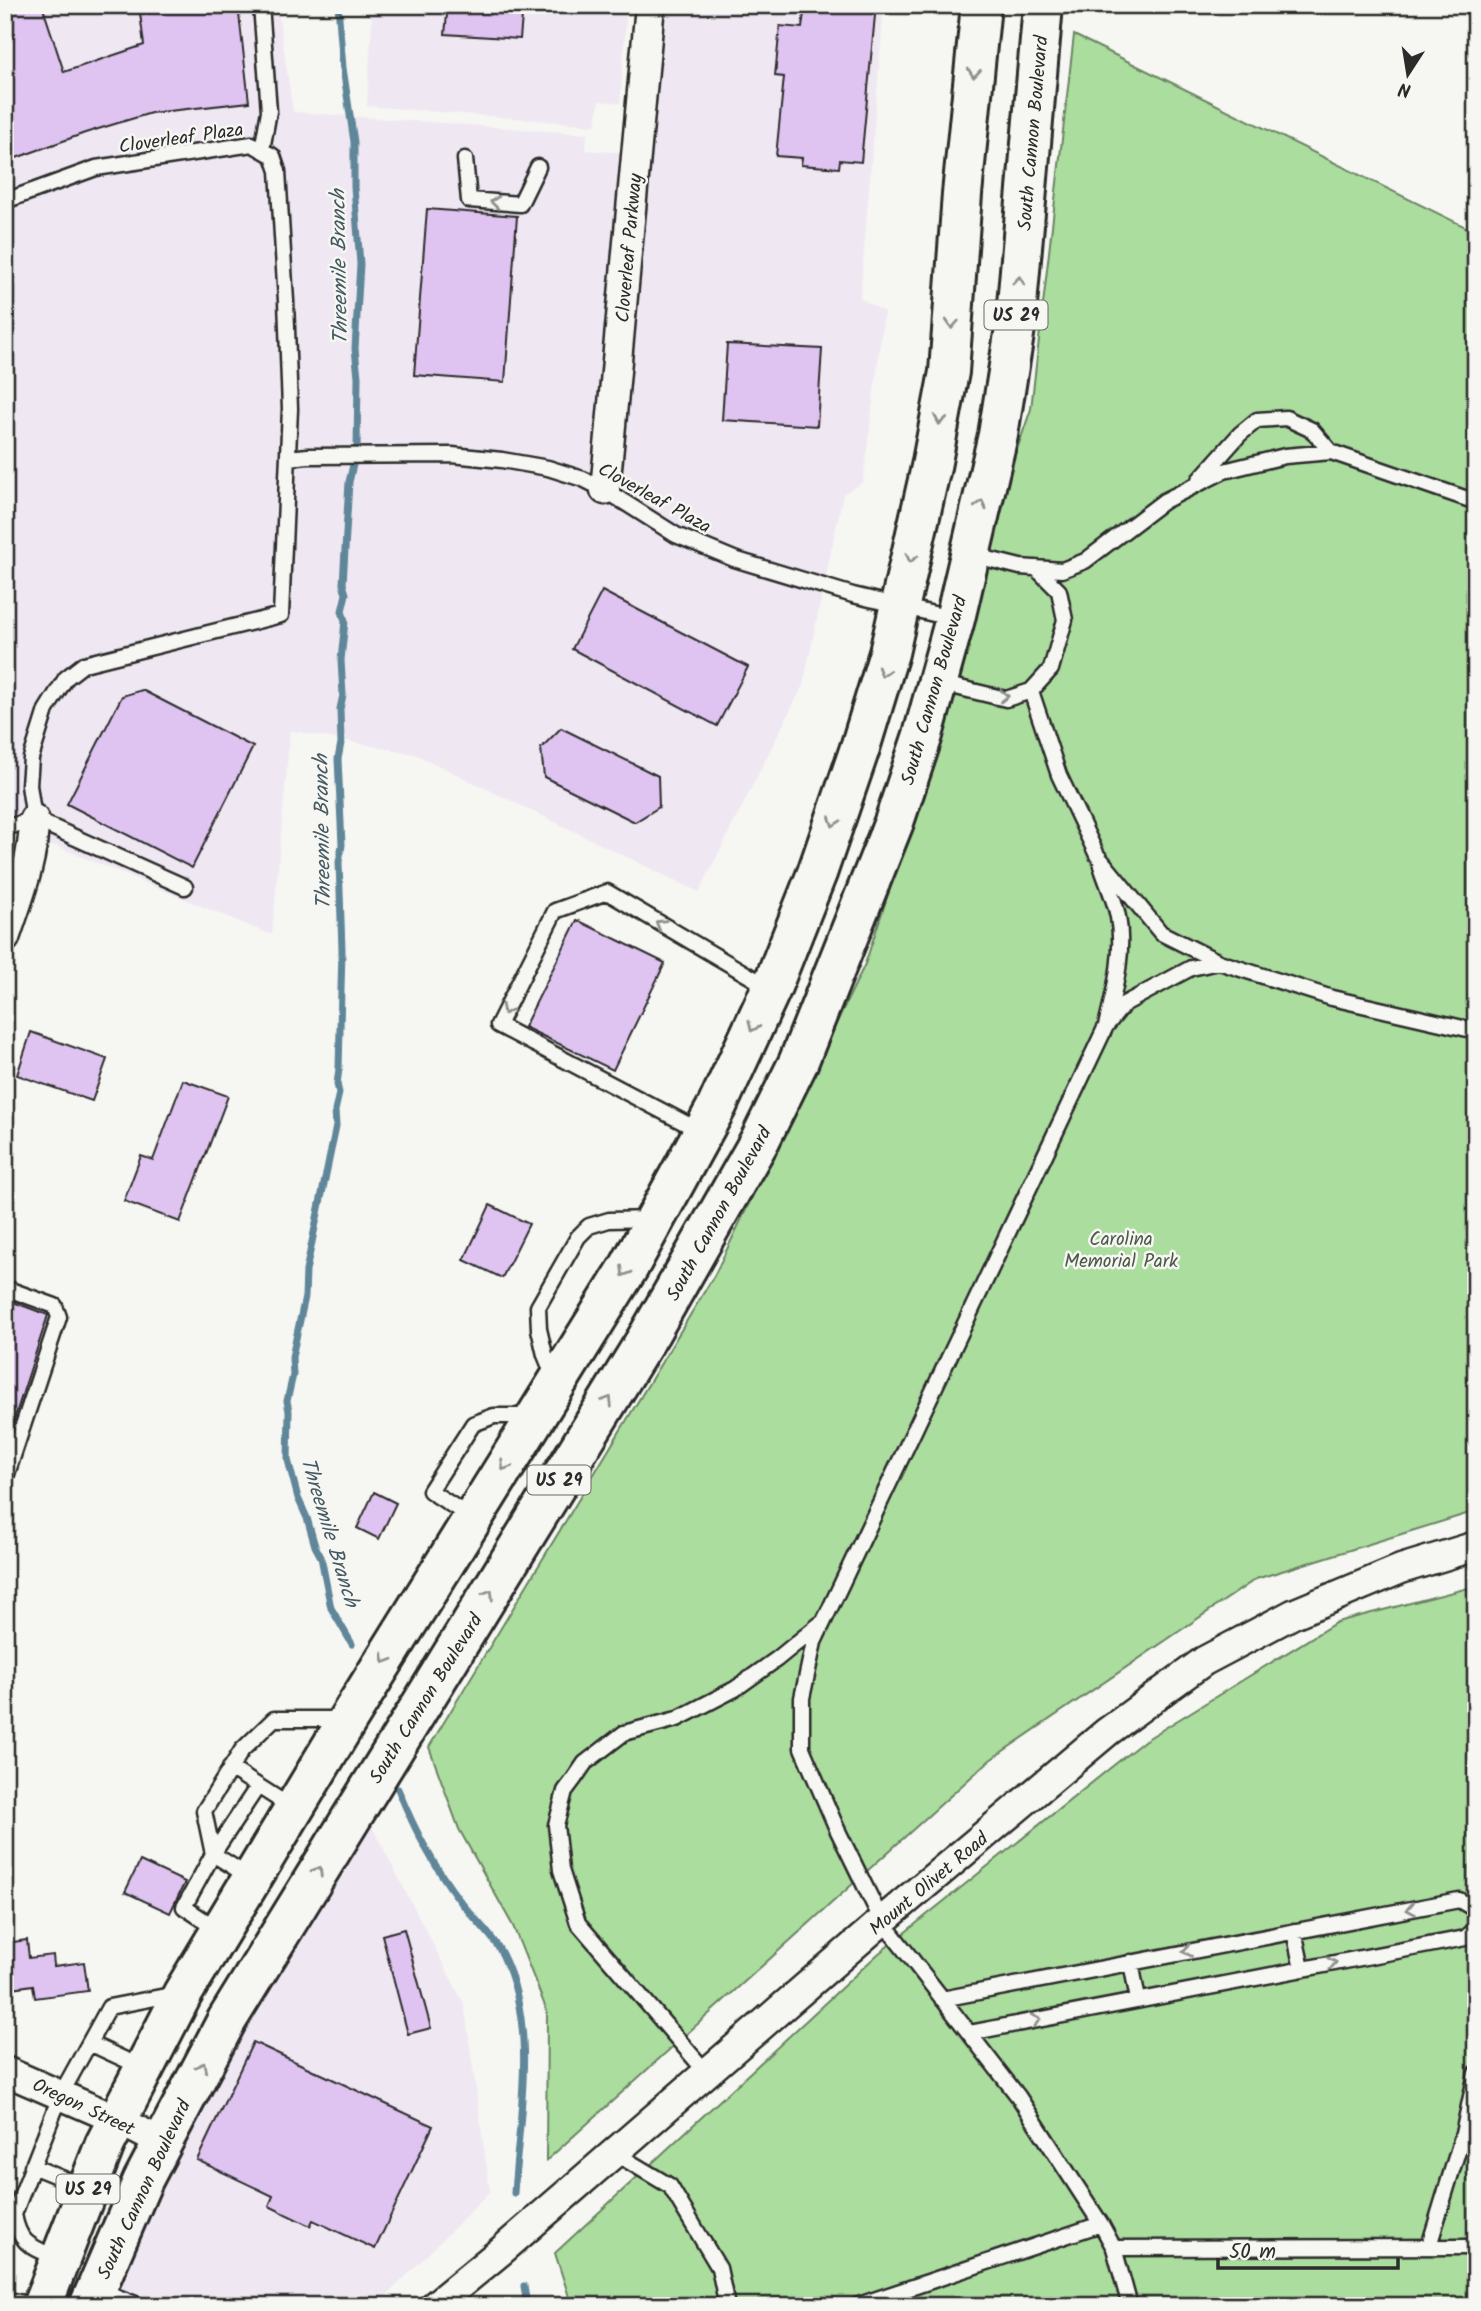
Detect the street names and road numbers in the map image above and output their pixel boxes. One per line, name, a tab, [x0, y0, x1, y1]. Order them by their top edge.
street label: South Cannon Boulevard	[1011, 34, 1058, 232]
street label: Cloverleaf Plaza	[117, 115, 246, 163]
street label: Cloverleaf Parkway	[609, 171, 652, 324]
road number: US 29	[984, 300, 1048, 330]
street label: Cloverleaf Plaza	[592, 455, 716, 542]
street label: South Cannon Boulevard	[894, 592, 976, 789]
street label: South Cannon Boulevard	[659, 1121, 781, 1307]
road number: US 29	[528, 1465, 590, 1494]
street label: South Cannon Boulevard	[362, 1608, 492, 1790]
street label: Mount Olivet Road	[863, 1825, 996, 1944]
street label: Oregon Street	[27, 2071, 140, 2145]
street label: South Cannon Boulevard	[90, 2094, 200, 2285]
road number: US 29	[56, 2174, 119, 2204]

